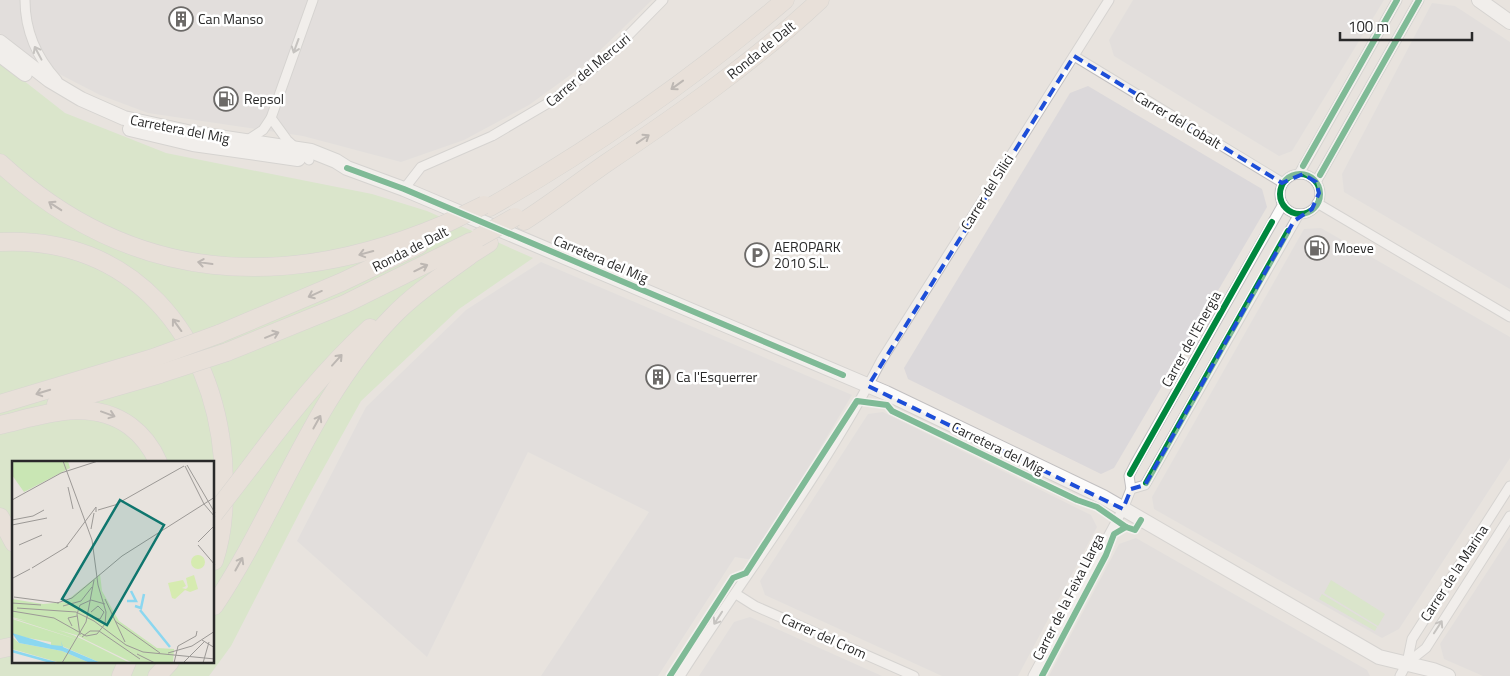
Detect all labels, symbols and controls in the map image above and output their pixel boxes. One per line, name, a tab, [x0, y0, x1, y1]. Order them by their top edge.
building icon: Can Manso	[168, 6, 194, 32]
place label: Can Manso	[198, 8, 263, 29]
scale bar	[1340, 10, 1472, 42]
street label: Ronda de Dalt	[722, 15, 799, 84]
text: 100 m	[1348, 15, 1389, 38]
street label: Carrer del Mercuri	[541, 28, 635, 111]
one-way arrow	[291, 38, 301, 54]
one-way arrow	[33, 46, 42, 61]
one-way arrow	[670, 80, 684, 90]
street label: Carrer del Cobalt	[1131, 85, 1225, 154]
fuel station icon: Repsol	[213, 86, 239, 112]
place label: Repsol	[244, 88, 284, 109]
street label: Carretera del Mig	[129, 109, 232, 148]
one-way arrow	[635, 134, 649, 144]
street label: Carrer del Silici	[955, 150, 1018, 234]
one-way arrow	[48, 201, 62, 211]
street label: Ronda de Dalt	[368, 220, 451, 277]
street label: Carretera del Mig	[551, 229, 652, 288]
fuel station icon: Moeve	[1304, 235, 1330, 261]
place label: AEROPARK 2010 S.L.	[774, 236, 841, 273]
place label: Moeve	[1334, 237, 1374, 258]
parking icon: AEROPARK 2010 S.L.	[744, 242, 770, 268]
one-way arrow	[359, 248, 375, 258]
one-way arrow	[198, 258, 214, 268]
one-way arrow	[413, 263, 428, 273]
street label: Carrer de l'Energia	[1155, 287, 1226, 391]
one-way arrow	[308, 290, 323, 300]
one-way arrow	[172, 319, 183, 332]
one-way arrow	[265, 329, 280, 338]
one-way arrow	[331, 353, 343, 366]
building icon: Ca l'Esquerrer	[645, 364, 671, 390]
place label: Ca l'Esquerrer	[676, 366, 758, 387]
one-way arrow	[35, 388, 51, 398]
one-way arrow	[99, 410, 115, 420]
one-way arrow	[312, 415, 322, 429]
street label: Carretera del Mig	[948, 416, 1048, 479]
inset map	[12, 461, 215, 664]
street label: Carrer de la Marina	[1414, 520, 1493, 625]
street label: Carrer de la Feixa Llarga	[1027, 530, 1109, 664]
one-way arrow	[234, 557, 244, 572]
street label: Carrer del Crom	[778, 607, 870, 664]
one-way arrow	[712, 610, 722, 624]
one-way arrow	[1434, 620, 1444, 634]

